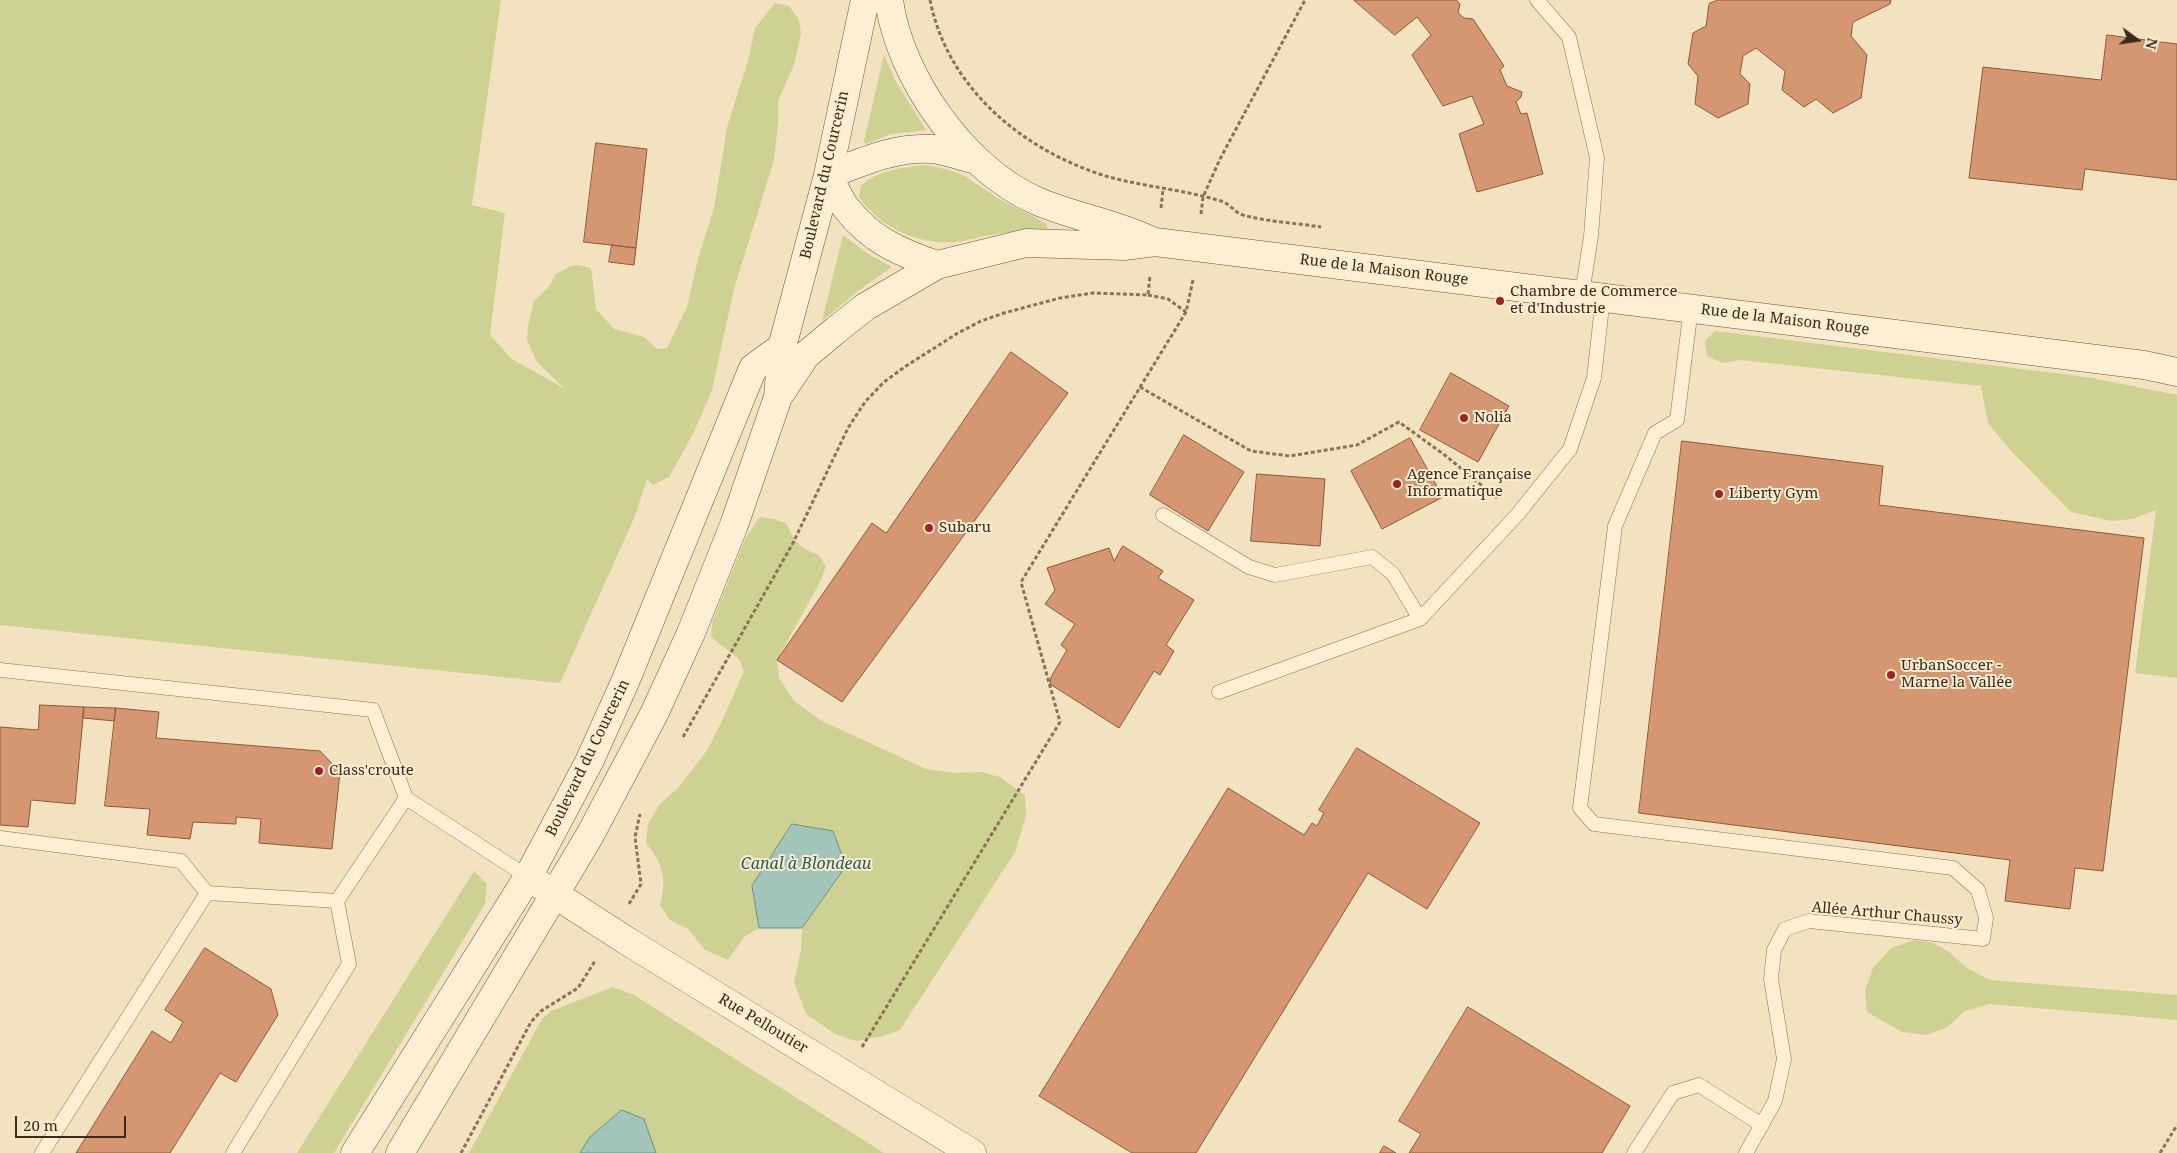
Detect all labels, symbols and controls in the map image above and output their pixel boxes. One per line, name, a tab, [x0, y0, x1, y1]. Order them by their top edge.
north arrow	[2112, 15, 2162, 65]
text: N	[2141, 36, 2163, 51]
street label: Boulevard du Courcerin	[797, 89, 853, 261]
street label: Rue de la Maison Rouge	[1299, 251, 1469, 289]
place label: Chambre de Commerce et d'Industrie	[1510, 283, 1677, 318]
marker: Chambre de Commerce et d'Industrie	[1494, 295, 1506, 307]
street label: Rue de la Maison Rouge	[1700, 301, 1870, 339]
place label: Nolia	[1474, 409, 1512, 427]
marker: Nolia	[1458, 412, 1470, 424]
place label: Agence Française Informatique	[1407, 466, 1531, 501]
marker: Agence Française Informatique	[1391, 478, 1403, 490]
place label: Liberty Gym	[1729, 485, 1818, 503]
marker: Liberty Gym	[1713, 488, 1725, 500]
place label: Subaru	[939, 519, 991, 537]
marker: Subaru	[923, 522, 935, 534]
place label: UrbanSoccer - Marne la Vallée	[1901, 657, 2012, 692]
marker: UrbanSoccer - Marne la Vallée	[1885, 669, 1897, 681]
street label: Boulevard du Courcerin	[542, 677, 634, 839]
place label: Class'croute	[329, 762, 414, 780]
marker: Class'croute	[313, 765, 325, 777]
water label: Canal à Blondeau	[741, 854, 871, 874]
street label: Allée Arthur Chaussy	[1811, 898, 1963, 930]
street label: Rue Pelloutier	[715, 990, 811, 1058]
scale bar	[18, 1106, 129, 1138]
text: 20 m	[23, 1115, 58, 1135]

